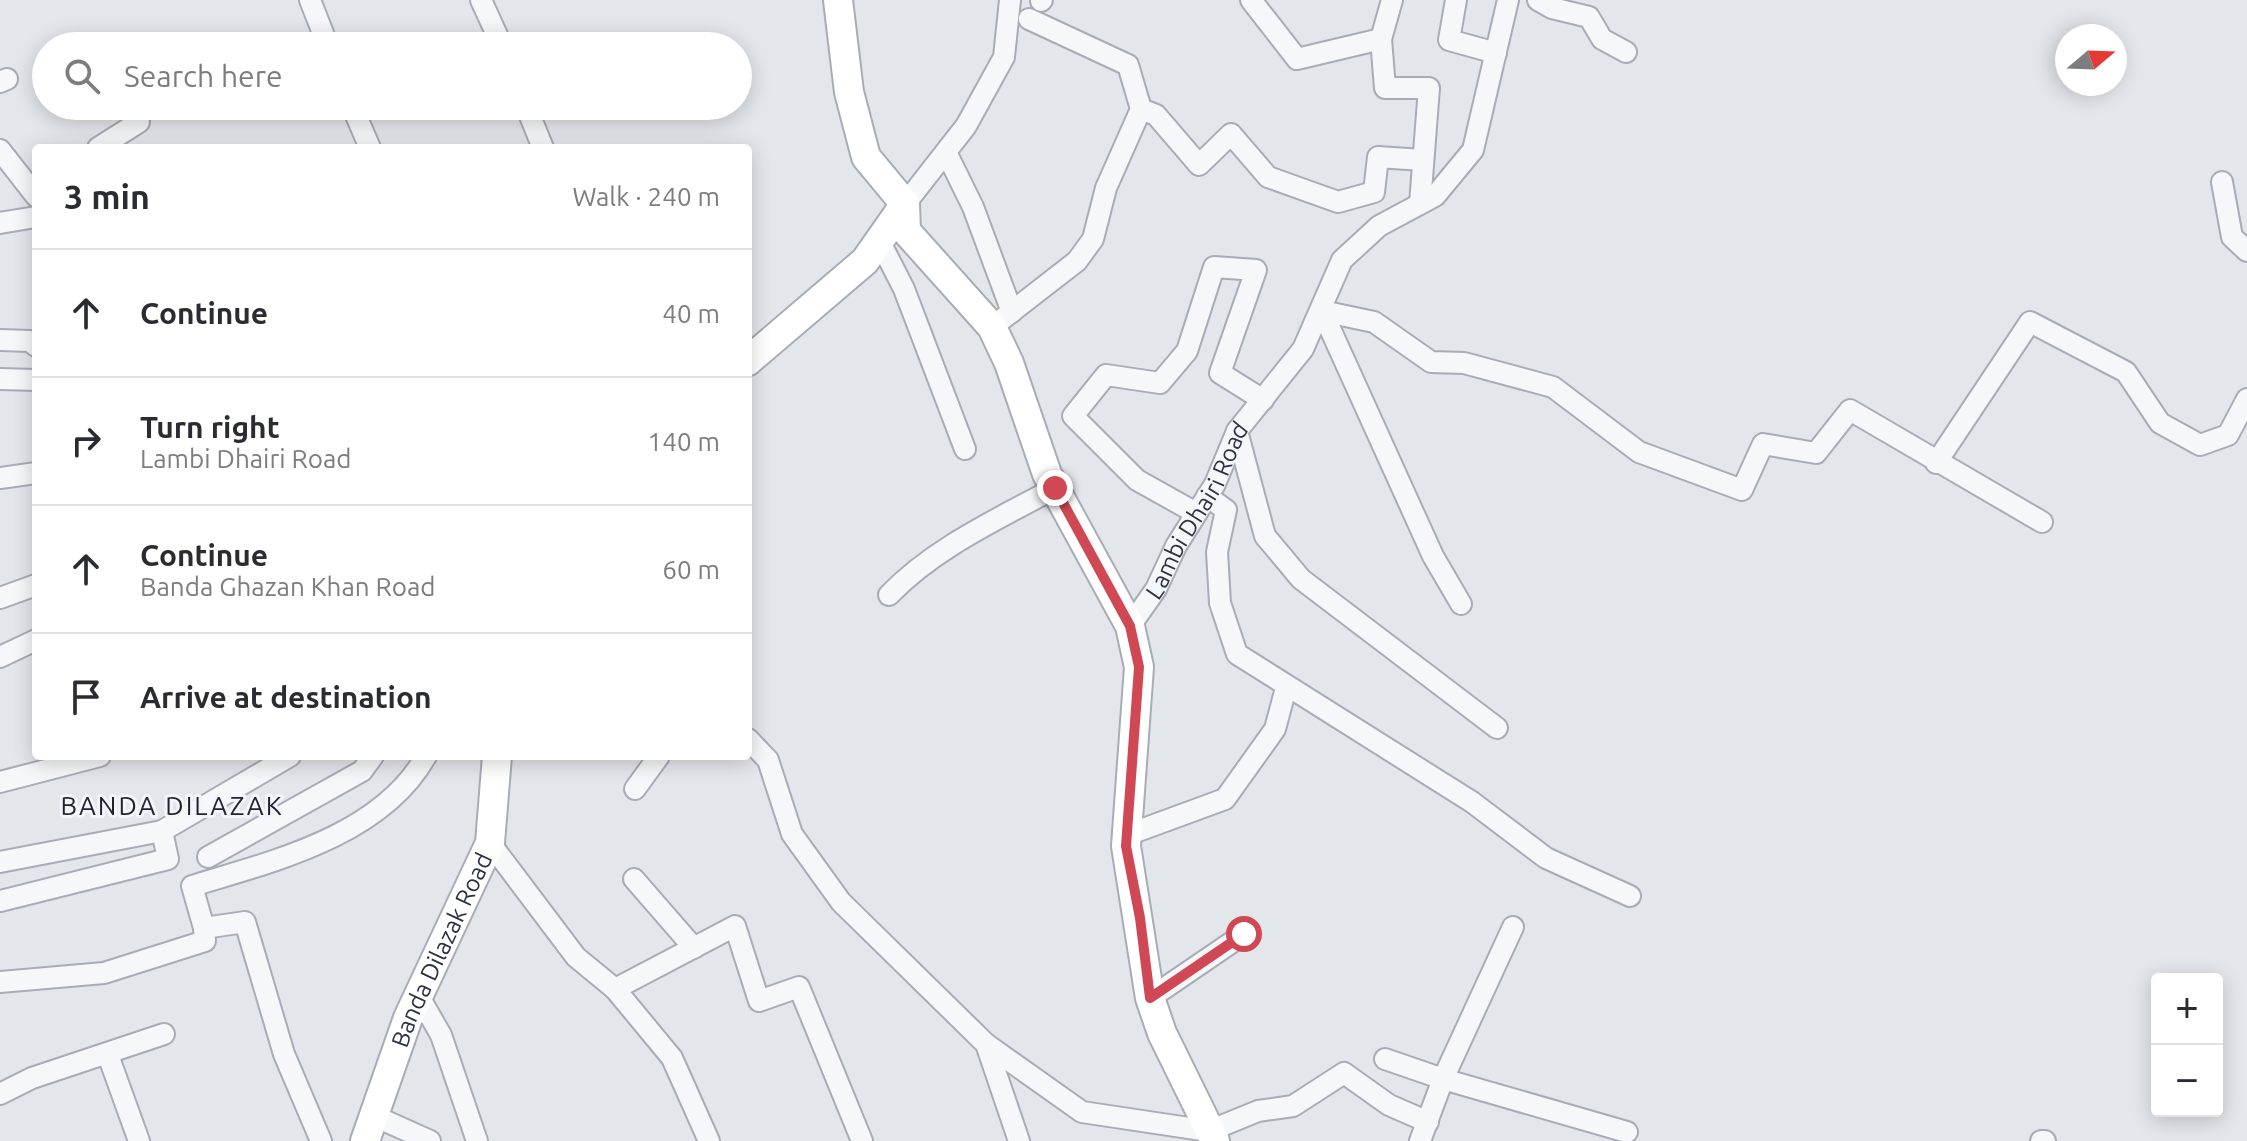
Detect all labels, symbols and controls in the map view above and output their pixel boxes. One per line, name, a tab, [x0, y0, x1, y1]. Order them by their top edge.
north arrow	[2055, 24, 2127, 96]
search box	[32, 32, 752, 120]
icon: search	[60, 54, 104, 98]
text: Search here	[124, 59, 283, 93]
text: 3 min	[64, 177, 150, 215]
text: Walk · 240 m	[572, 182, 720, 211]
icon: ahead	[64, 291, 108, 335]
text: Continue	[140, 296, 268, 330]
text: 40 m	[662, 299, 720, 328]
text: Turn right	[140, 410, 280, 444]
street label: Lambi Dhairi Road	[1140, 416, 1253, 604]
icon: right	[64, 419, 108, 463]
text: 140 m	[648, 427, 720, 456]
text: Lambi Dhairi Road	[140, 444, 351, 473]
route end	[1037, 470, 1073, 506]
text: Continue	[140, 538, 268, 572]
icon: ahead	[64, 547, 108, 591]
text: 60 m	[662, 555, 720, 584]
text: Banda Ghazan Khan Road	[140, 572, 436, 601]
icon: arrive	[64, 675, 108, 719]
text: Arrive at destination	[140, 680, 432, 714]
district label: BANDA DILAZAK	[60, 791, 284, 820]
street label: Banda Dilazak Road	[385, 848, 497, 1051]
route start	[1226, 916, 1262, 952]
map controls	[2151, 973, 2223, 1117]
button: +	[2151, 973, 2223, 1045]
button: −	[2151, 1045, 2223, 1117]

